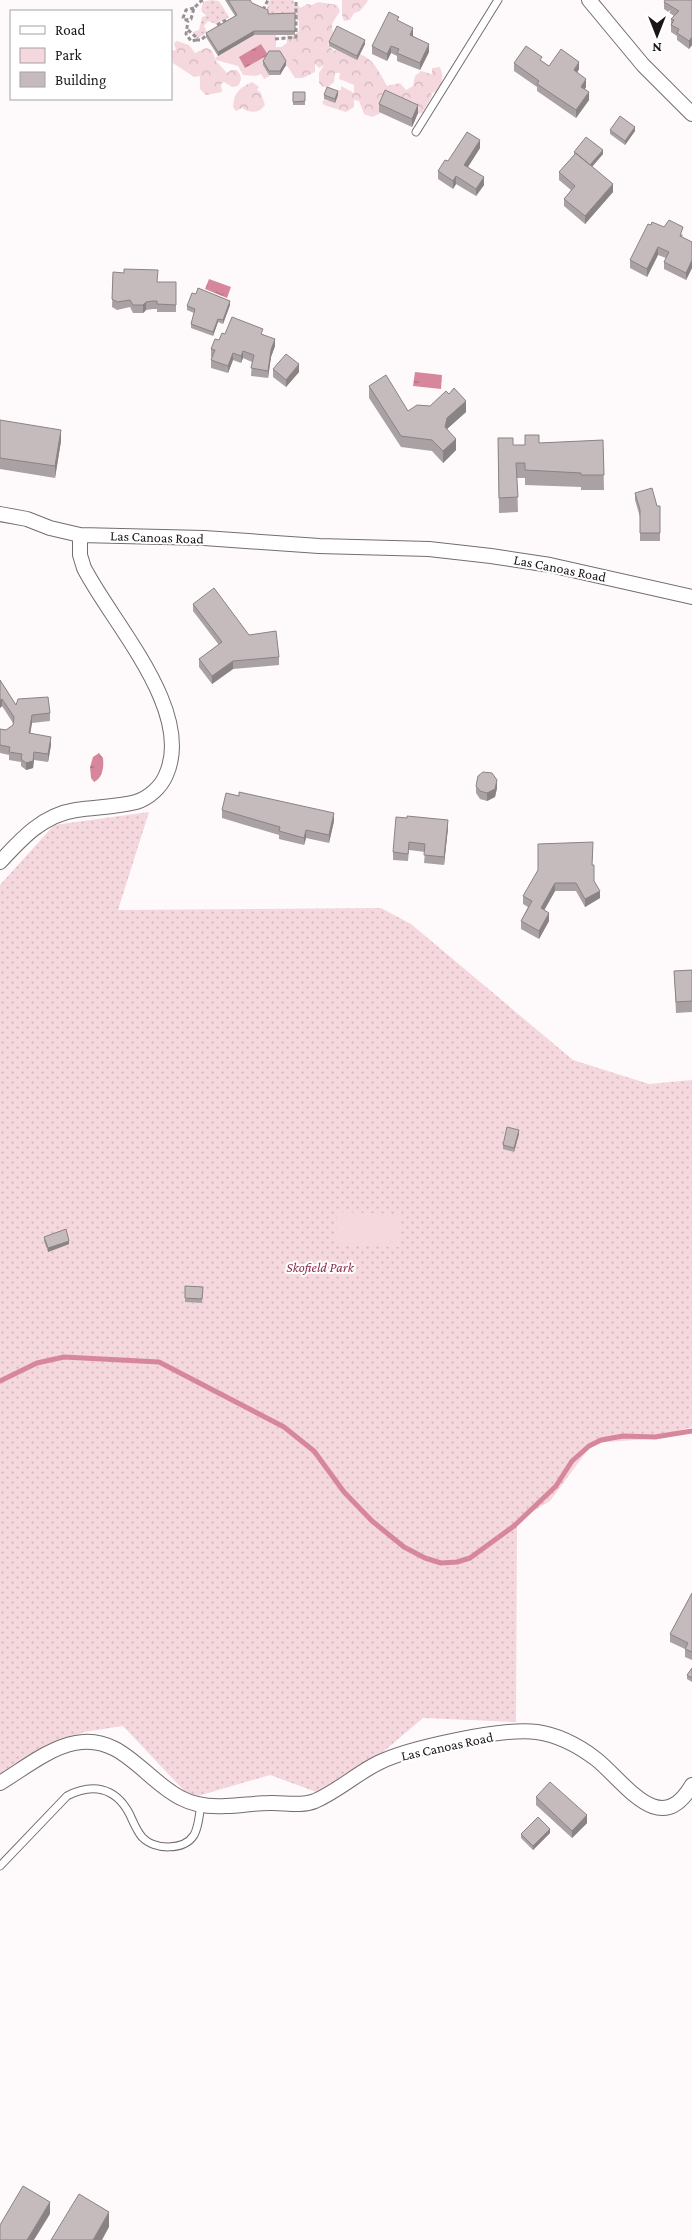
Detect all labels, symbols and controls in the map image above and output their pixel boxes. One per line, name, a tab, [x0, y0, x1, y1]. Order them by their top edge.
legend	[10, 10, 172, 100]
north arrow	[632, 10, 682, 60]
text: Road	[55, 22, 86, 38]
text: N	[652, 40, 662, 56]
text: Park	[55, 47, 82, 63]
text: Building	[55, 72, 106, 89]
street label: Las Canoas Road	[110, 527, 205, 547]
street label: Las Canoas Road	[512, 551, 608, 585]
park label: Skofield Park	[286, 1259, 355, 1275]
street label: Las Canoas Road	[400, 1728, 495, 1764]

